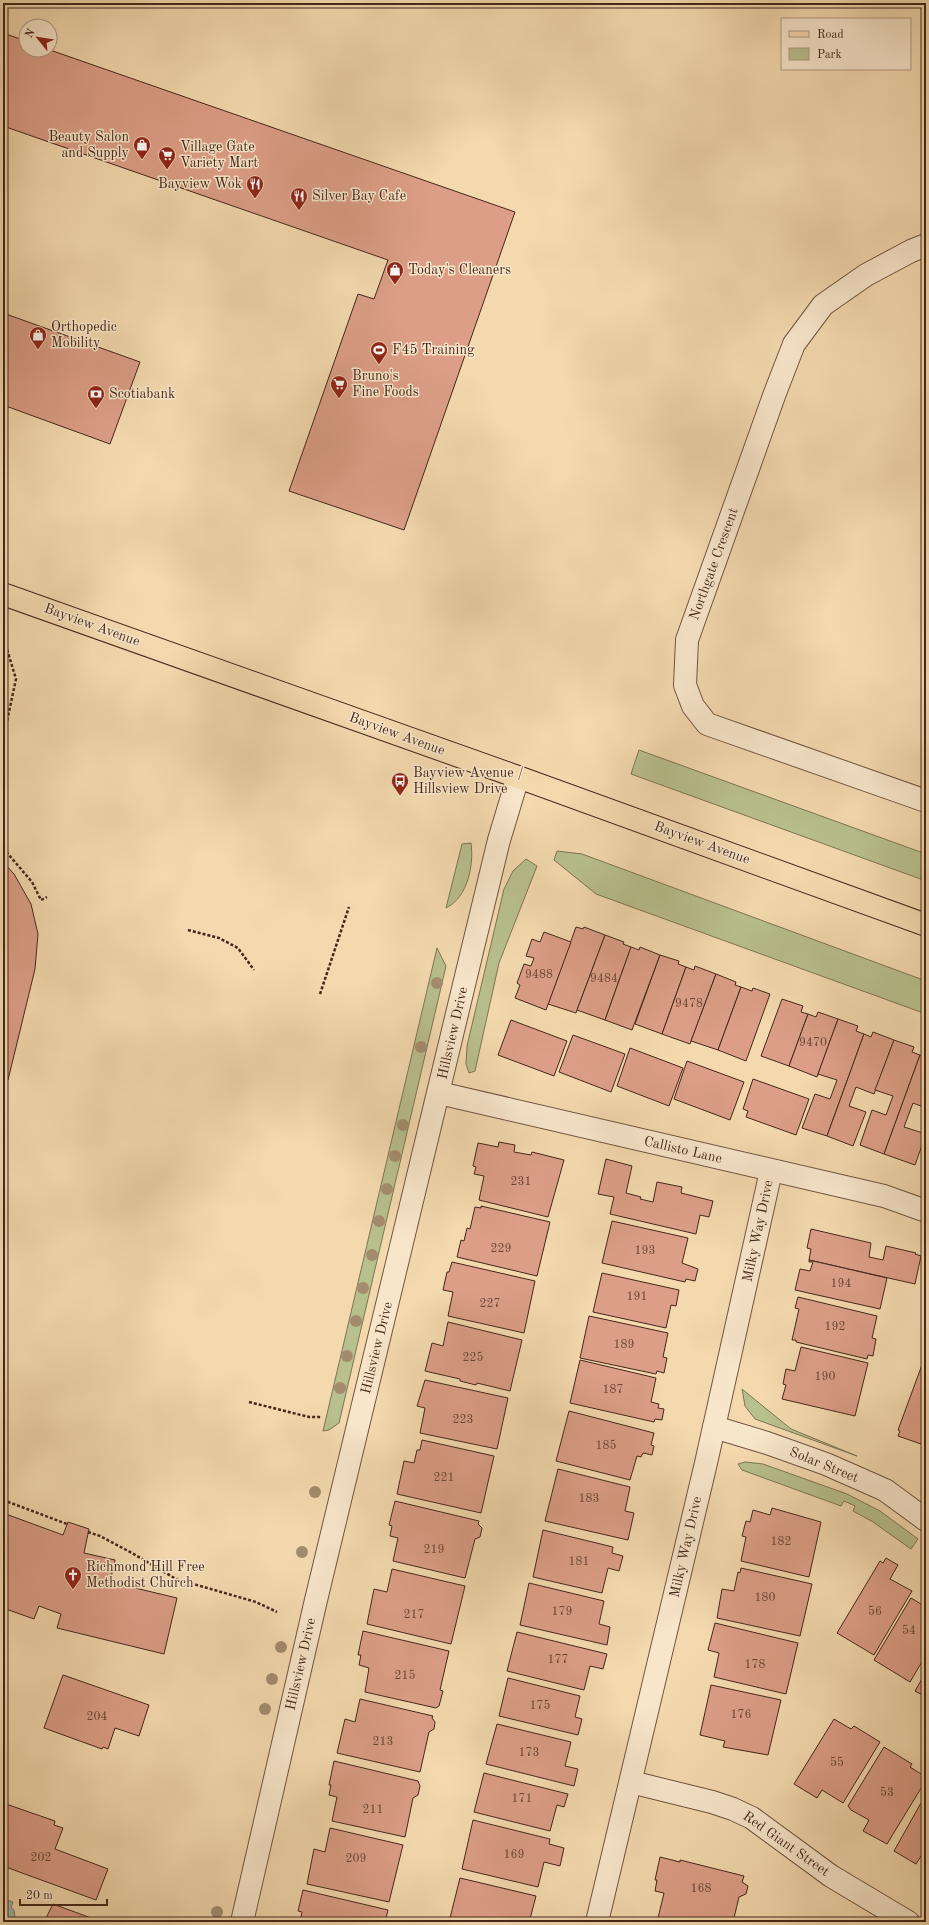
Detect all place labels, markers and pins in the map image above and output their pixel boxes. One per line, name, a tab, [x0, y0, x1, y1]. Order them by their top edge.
place label: Beauty Salon and Supply	[48, 130, 130, 160]
shop icon: Beauty Salon and Supply	[132, 135, 152, 160]
place label: Village Gate Variety Mart	[180, 140, 258, 170]
supermarket icon: Village Gate Variety Mart	[157, 145, 177, 170]
restaurant icon: Bayview Wok	[245, 174, 265, 199]
place label: Bayview Wok	[158, 177, 242, 191]
restaurant icon: Silver Bay Cafe	[289, 186, 309, 211]
place label: Silver Bay Cafe	[312, 189, 406, 203]
shop icon: Today's Cleaners	[385, 260, 405, 285]
place label: Today's Cleaners	[408, 263, 511, 277]
place label: Orthopedic Mobility	[51, 320, 117, 350]
shop icon: Orthopedic Mobility	[28, 325, 48, 350]
sports icon: F45 Training	[369, 340, 389, 365]
place label: F45 Training	[392, 343, 475, 357]
place label: Bruno's Fine Foods	[352, 369, 419, 399]
supermarket icon: Bruno's Fine Foods	[329, 374, 349, 399]
bank icon: Scotiabank	[86, 384, 106, 409]
place label: Scotiabank	[109, 387, 175, 401]
place label: Bayview Avenue / Hillsview Drive	[413, 766, 524, 796]
bus stop icon: Bayview Avenue / Hillsview Drive	[390, 771, 410, 796]
place label: Richmond Hill Free Methodist Church	[86, 1560, 205, 1590]
church icon: Richmond Hill Free Methodist Church	[63, 1565, 83, 1590]

